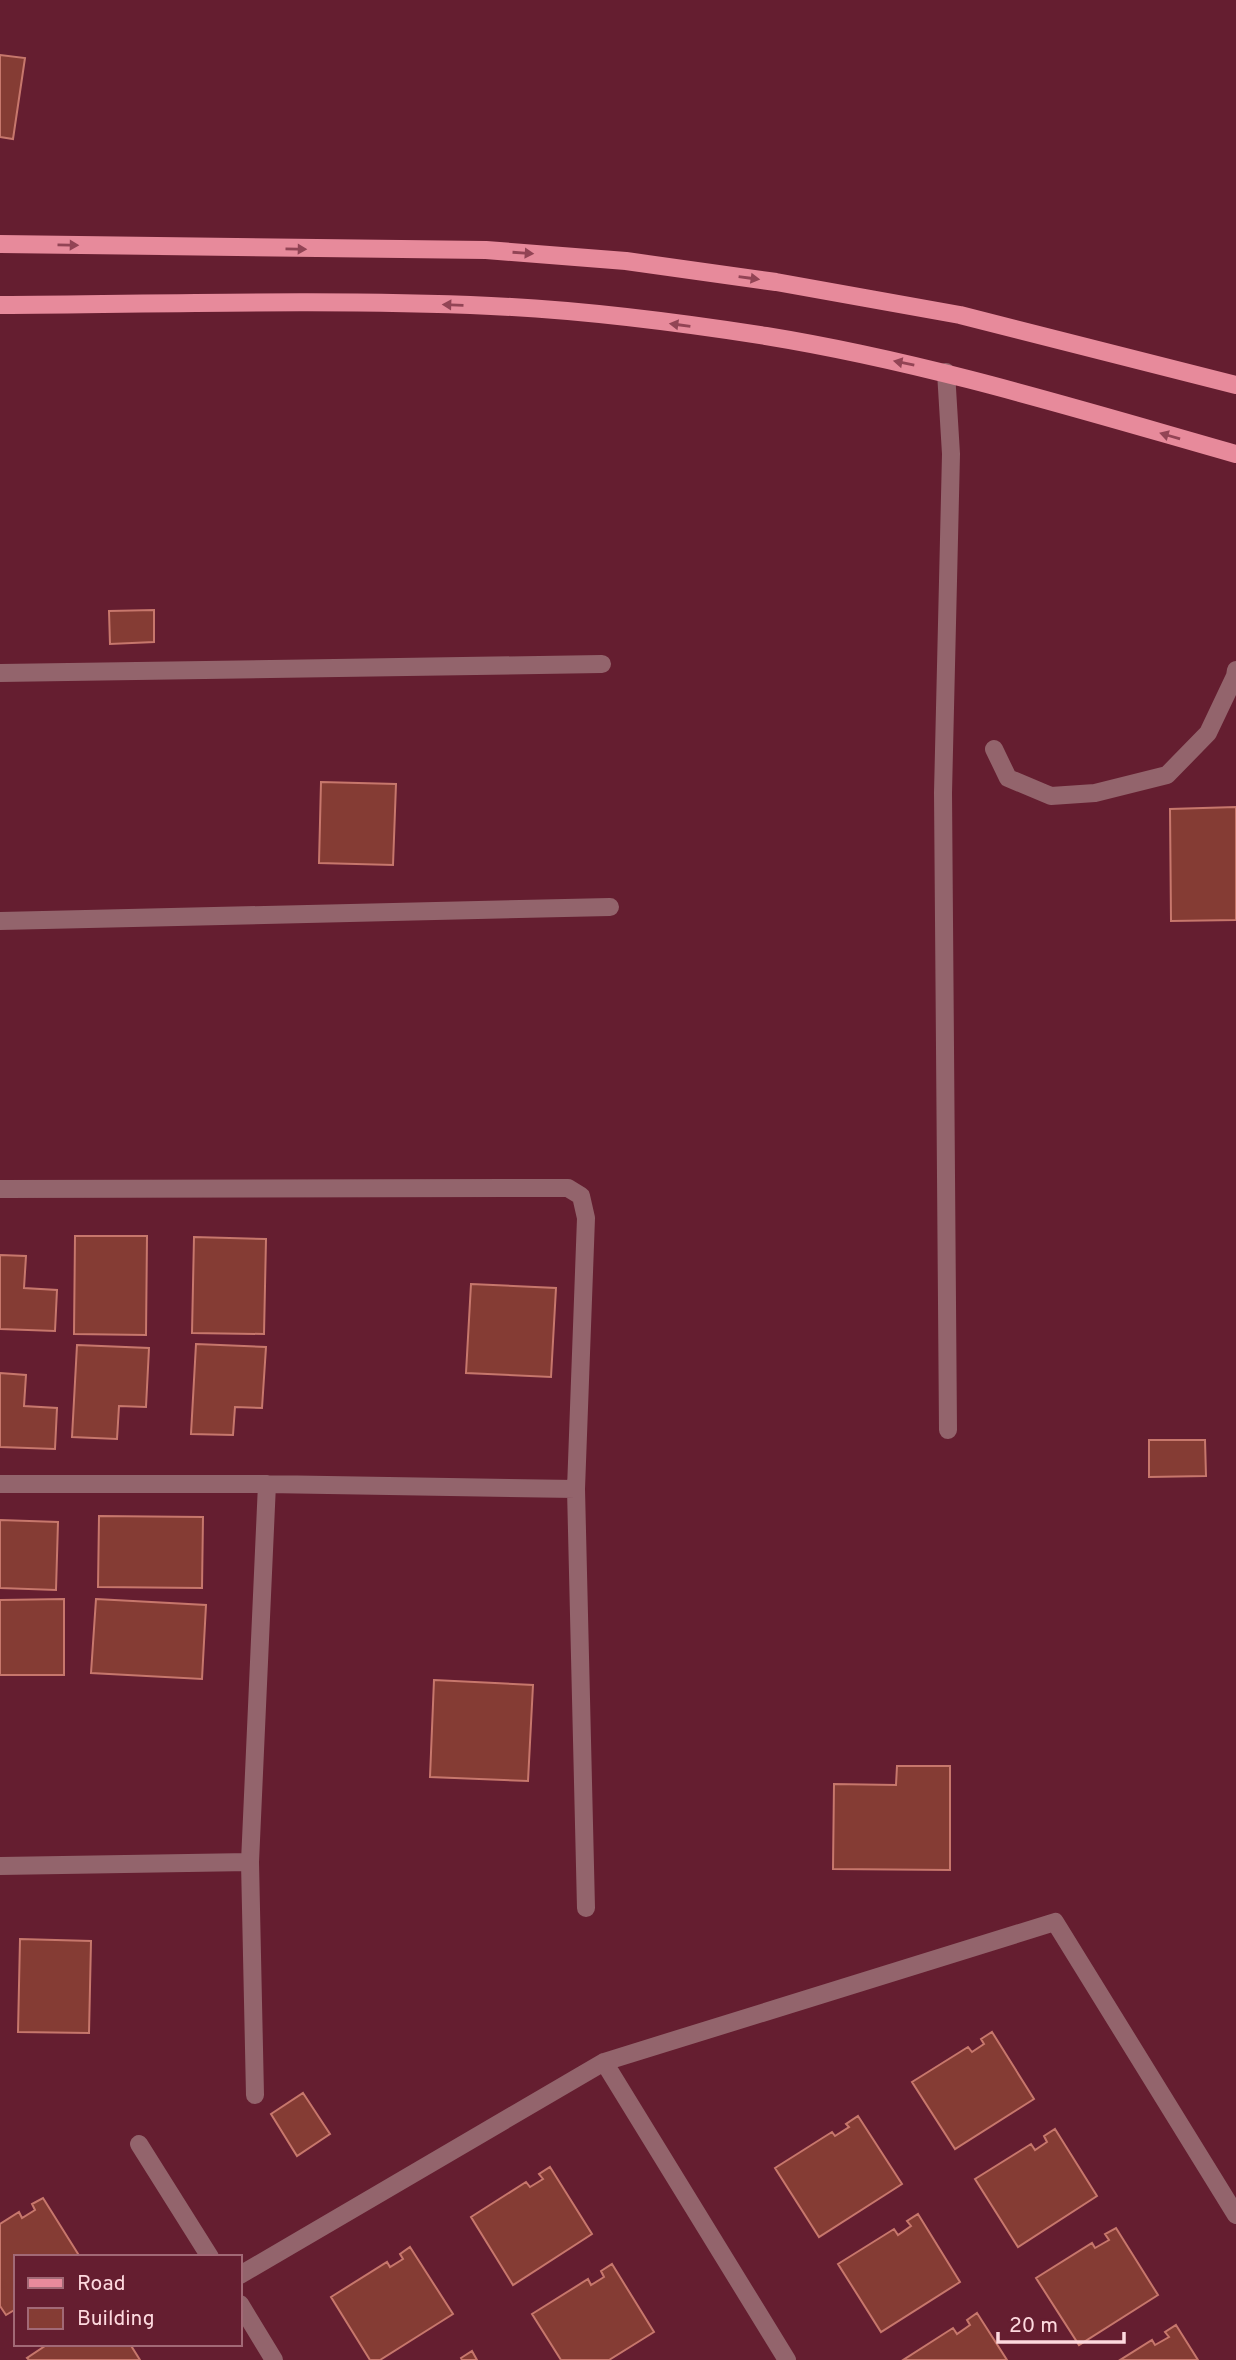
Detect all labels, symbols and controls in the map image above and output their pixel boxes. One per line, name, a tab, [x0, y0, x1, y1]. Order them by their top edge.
one-way arrow	[57, 239, 79, 251]
one-way arrow	[285, 243, 307, 255]
one-way arrow	[512, 248, 534, 259]
one-way arrow	[738, 273, 760, 284]
one-way arrow	[442, 300, 464, 311]
one-way arrow	[668, 319, 690, 330]
one-way arrow	[893, 358, 915, 369]
one-way arrow	[1160, 430, 1181, 440]
legend	[14, 2255, 242, 2346]
text: Road	[77, 2271, 126, 2298]
scale bar	[998, 2300, 1124, 2344]
text: Building	[77, 2306, 155, 2333]
text: 20 m	[1009, 2313, 1058, 2340]

